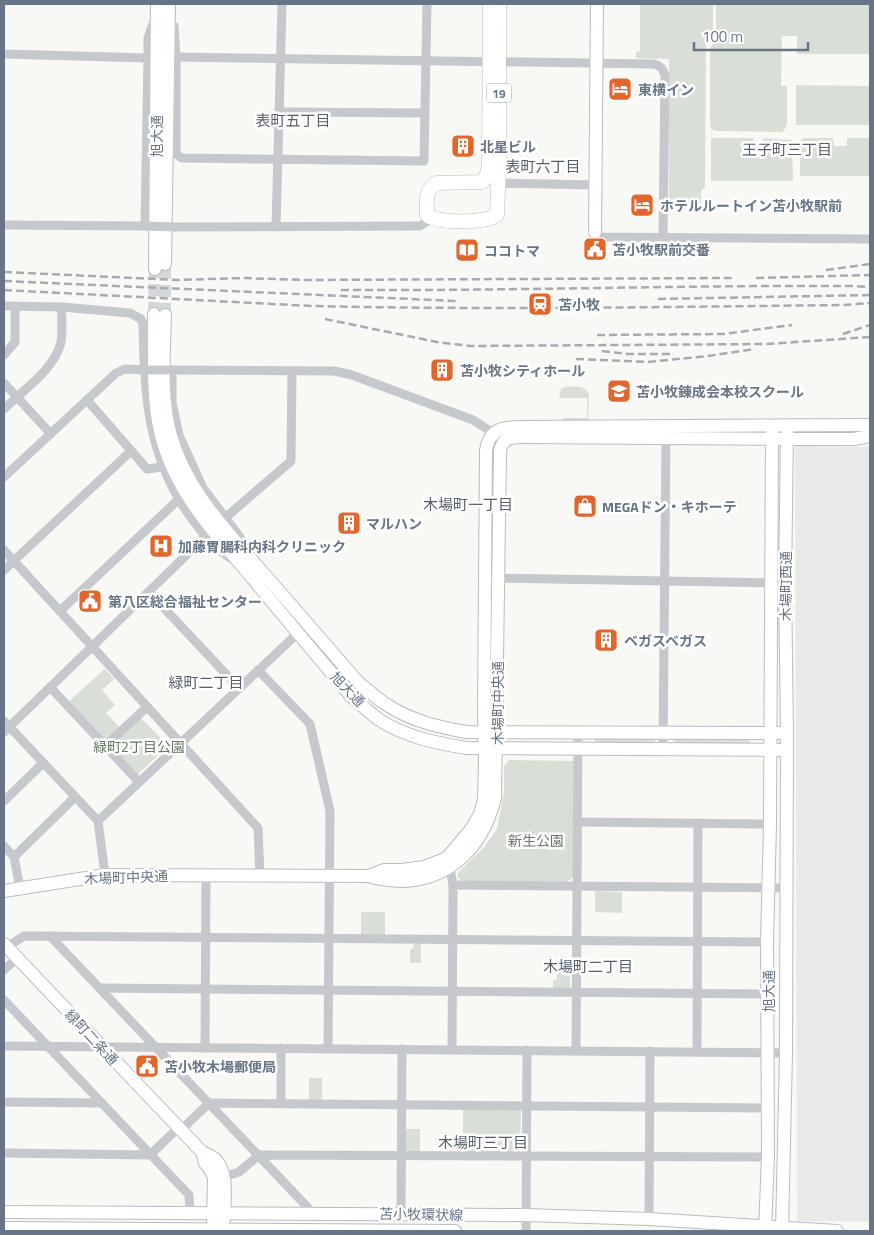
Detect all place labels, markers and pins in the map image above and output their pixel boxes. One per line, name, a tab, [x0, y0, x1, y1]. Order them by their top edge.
hotel icon: 東横イン	[607, 76, 633, 102]
place label: 東横イン	[638, 79, 694, 100]
building icon: 北星ビル	[450, 133, 476, 159]
place label: 北星ビル	[480, 136, 536, 157]
hotel icon: ホテルルートイン苫小牧駅前	[629, 192, 655, 218]
place label: ホテルルートイン苫小牧駅前	[660, 195, 842, 216]
public building icon: 苫小牧駅前交番	[582, 236, 608, 262]
library icon: ココトマ	[454, 237, 480, 263]
place label: 苫小牧駅前交番	[612, 239, 710, 260]
place label: ココトマ	[484, 240, 540, 261]
station icon: 苫小牧	[527, 291, 553, 317]
place label: 苫小牧	[558, 294, 600, 315]
building icon: 苫小牧シティホール	[429, 357, 455, 383]
place label: 苫小牧シティホール	[460, 360, 585, 381]
school or university icon: 苫小牧錬成会本校スクール	[606, 378, 632, 404]
place label: 苫小牧錬成会本校スクール	[636, 381, 804, 402]
shop icon: MEGAドン・キホーテ	[572, 493, 598, 519]
place label: MEGAドン・キホーテ	[602, 496, 737, 517]
building icon: マルハン	[336, 510, 362, 536]
place label: マルハン	[366, 513, 422, 534]
hospital icon: 加藤胃腸科内科クリニック	[148, 533, 174, 559]
place label: 加藤胃腸科内科クリニック	[178, 536, 346, 557]
public building icon: 第八区総合福祉センター	[77, 588, 103, 614]
place label: 第八区総合福祉センター	[108, 591, 262, 612]
building icon: ベガスベガス	[593, 627, 619, 653]
place label: ベガスベガス	[624, 630, 707, 651]
public building icon: 苫小牧木場郵便局	[134, 1053, 160, 1079]
place label: 苫小牧木場郵便局	[164, 1056, 276, 1077]

